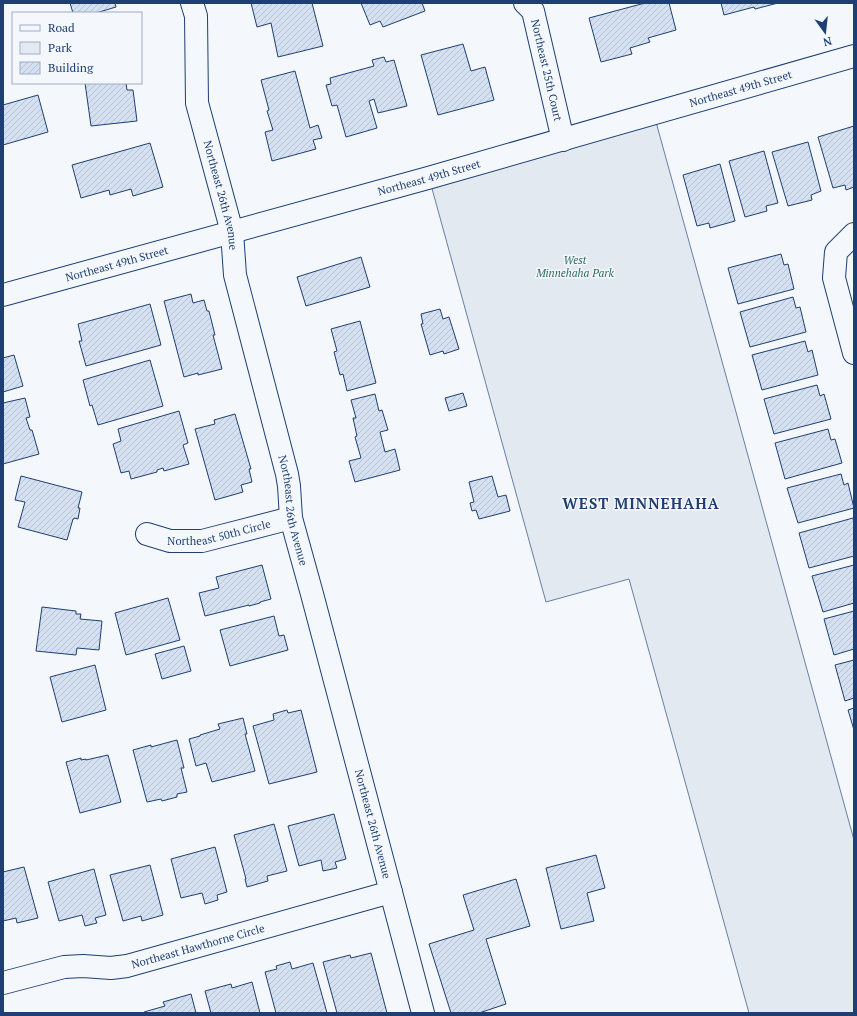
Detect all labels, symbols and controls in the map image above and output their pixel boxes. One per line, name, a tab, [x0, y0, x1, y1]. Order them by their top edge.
legend	[12, 12, 142, 84]
north arrow	[805, 12, 845, 52]
street label: Northeast 25th Court	[528, 18, 565, 122]
text: Road	[48, 20, 75, 35]
text: N	[821, 34, 833, 50]
text: Park	[48, 40, 73, 55]
text: Building	[48, 60, 94, 75]
street label: Northeast 49th Street	[688, 67, 794, 110]
street label: Northeast 26th Avenue	[200, 139, 240, 251]
street label: Northeast 49th Street	[376, 156, 482, 199]
street label: Northeast 49th Street	[64, 243, 170, 285]
park label: West Minnehaha Park	[535, 253, 615, 280]
street label: Northeast 26th Avenue	[275, 454, 311, 567]
district label: WEST MINNEHAHA	[562, 493, 720, 513]
street label: Northeast 50th Circle	[167, 516, 273, 548]
street label: Northeast 26th Avenue	[352, 768, 394, 881]
street label: Northeast Hawthorne Circle	[130, 921, 267, 971]

